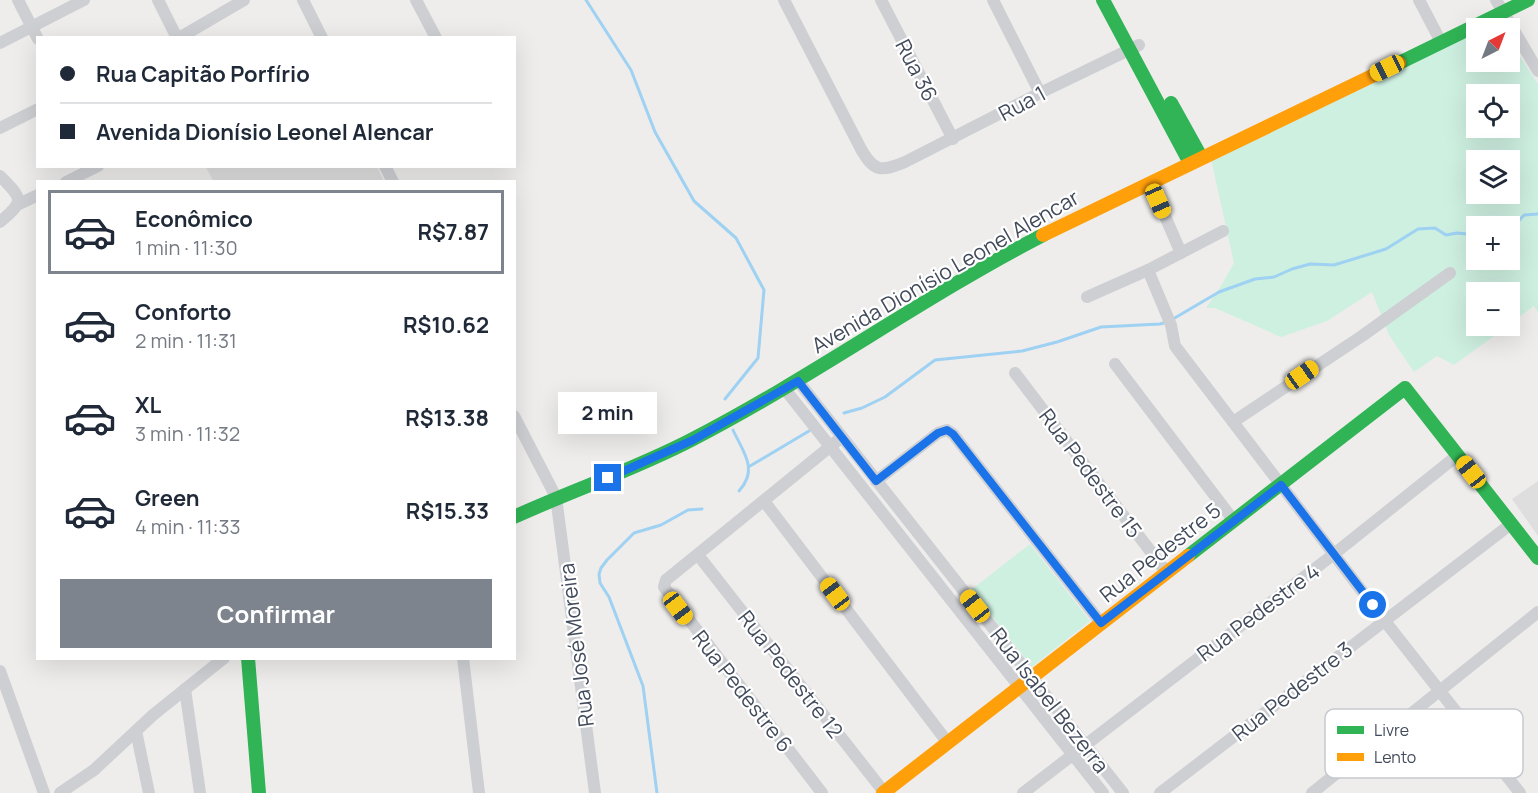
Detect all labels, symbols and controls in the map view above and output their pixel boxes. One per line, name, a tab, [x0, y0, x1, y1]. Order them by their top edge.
north arrow	[1466, 18, 1520, 72]
map controls	[1466, 18, 1520, 336]
street label: Rua 36	[889, 34, 945, 106]
car	[1367, 52, 1407, 84]
text: Rua Capitão Porfírio	[96, 59, 310, 89]
street label: Rua 1	[993, 79, 1051, 127]
button: locate	[1466, 84, 1520, 138]
text: Avenida Dionísio Leonel Alencar	[96, 117, 434, 147]
button: layers	[1466, 150, 1520, 204]
car	[1142, 181, 1174, 221]
street label: Avenida Dionísio Leonel Alencar	[806, 183, 1084, 359]
text: Econômico	[135, 204, 253, 234]
icon: car	[63, 205, 117, 259]
button: +	[1466, 216, 1520, 270]
text: R$7.87	[417, 217, 489, 247]
text: 1 min · 11:30	[135, 234, 238, 261]
button: −	[1466, 282, 1520, 336]
text: Conforto	[135, 297, 231, 327]
icon: car	[63, 298, 117, 352]
text: R$10.62	[403, 310, 489, 340]
text: 2 min · 11:31	[135, 327, 237, 354]
car	[1282, 357, 1322, 393]
text: XL	[135, 390, 161, 420]
icon: car	[63, 391, 117, 445]
callout: 2 min	[558, 391, 658, 433]
text: 2 min	[581, 399, 634, 426]
text: R$13.38	[405, 403, 489, 433]
street label: Rua Pedestre 15	[1033, 403, 1149, 543]
text: 3 min · 11:32	[135, 420, 240, 447]
car	[1453, 452, 1489, 492]
route end	[594, 464, 621, 491]
text: Green	[135, 483, 200, 513]
icon: car	[63, 484, 117, 538]
text: R$15.33	[406, 496, 489, 526]
street label: Rua Pedestre 5	[1094, 496, 1226, 608]
text: 4 min · 11:33	[135, 513, 241, 540]
street label: Rua Pedestre 4	[1191, 557, 1325, 667]
street label: Rua José Moreira	[552, 562, 600, 728]
car	[817, 574, 853, 614]
button: Confirmar	[60, 579, 492, 648]
car	[957, 586, 993, 626]
car	[660, 588, 696, 628]
route start	[1359, 591, 1386, 618]
street label: Rua Pedestre 12	[732, 604, 850, 744]
street label: Rua Isabel Bezerra	[984, 622, 1116, 778]
street label: Rua Pedestre 6	[687, 624, 799, 758]
street label: Rua Pedestre 3	[1226, 635, 1358, 747]
legend	[1325, 709, 1523, 778]
text: Livre	[1374, 719, 1409, 741]
text: Lento	[1374, 746, 1416, 768]

